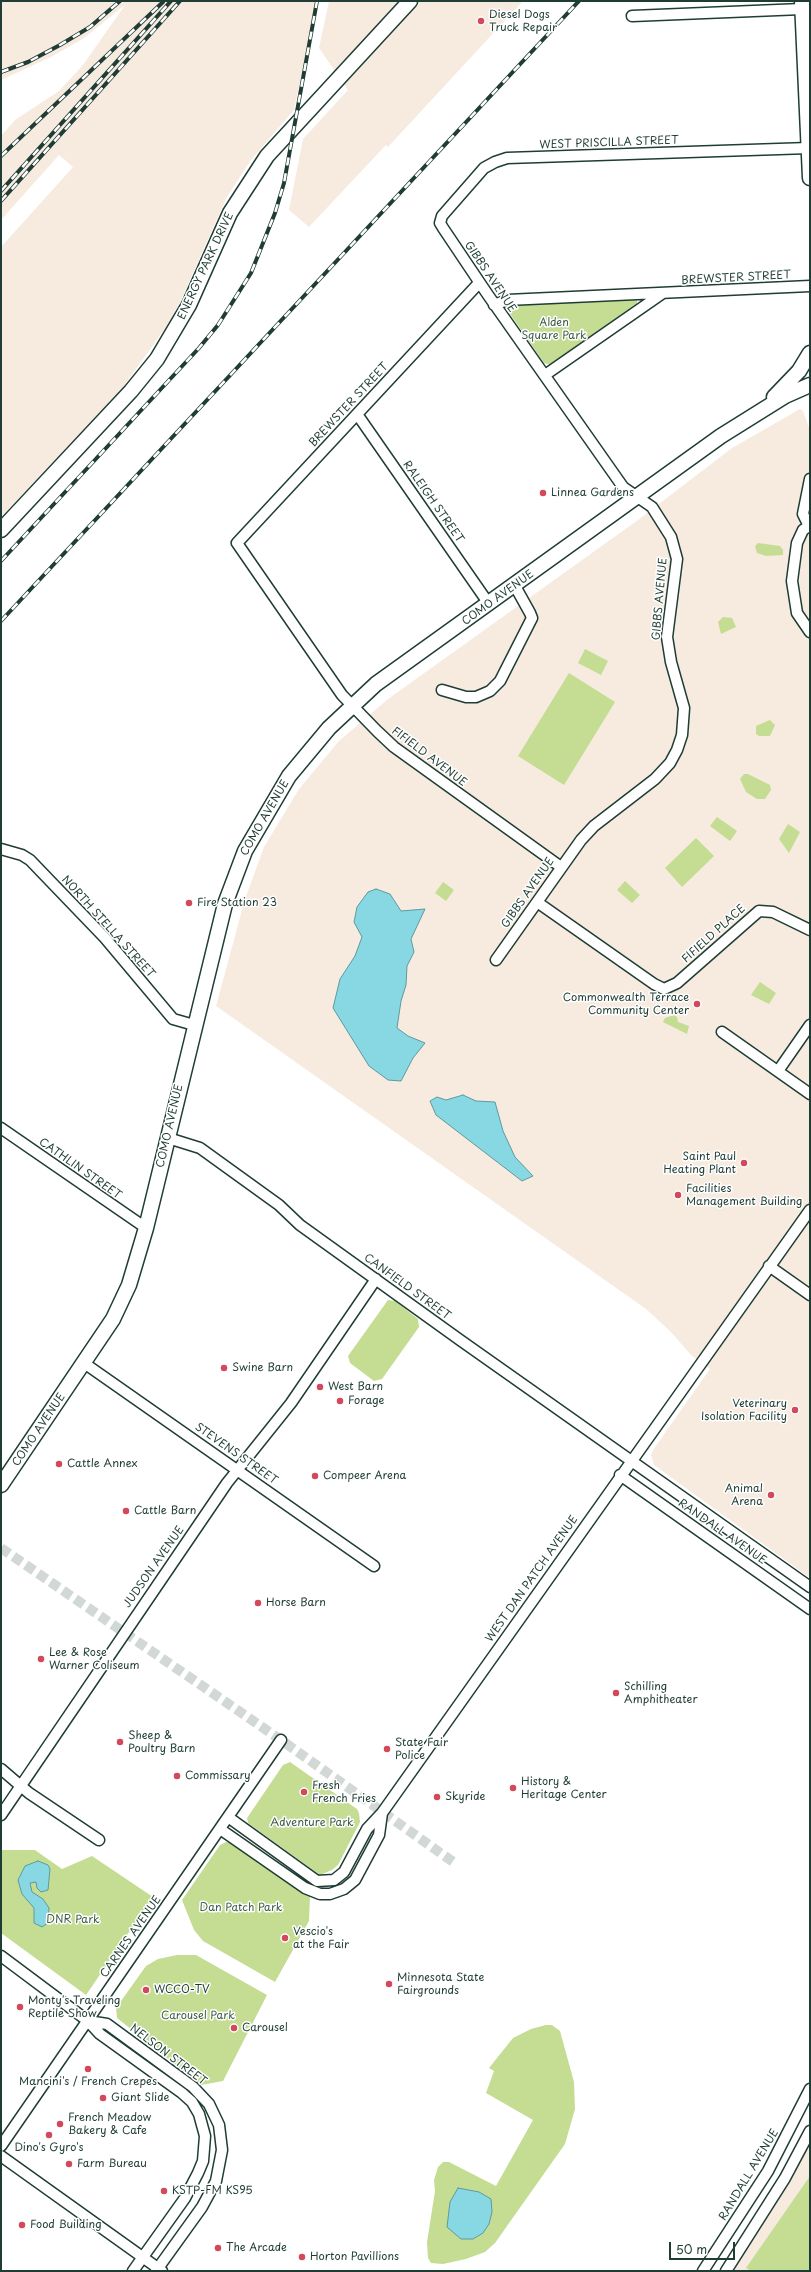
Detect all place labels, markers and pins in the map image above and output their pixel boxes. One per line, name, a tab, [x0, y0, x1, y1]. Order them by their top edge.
place label: Diesel Dogs Truck Repair	[489, 8, 557, 34]
marker: Diesel Dogs Truck Repair	[476, 16, 486, 26]
place label: Linnea Gardens	[551, 486, 634, 500]
marker: Linnea Gardens	[538, 488, 548, 498]
place label: Fire Station 23	[197, 896, 277, 910]
marker: Fire Station 23	[184, 898, 194, 908]
place label: Commonwealth Terrace Community Center	[563, 991, 689, 1017]
marker: Commonwealth Terrace Community Center	[692, 999, 702, 1009]
place label: Saint Paul Heating Plant	[663, 1150, 736, 1176]
marker: Saint Paul Heating Plant	[739, 1158, 749, 1168]
place label: Facilities Management Building	[686, 1182, 802, 1208]
marker: Facilities Management Building	[673, 1190, 683, 1200]
place label: Swine Barn	[232, 1361, 293, 1375]
marker: Swine Barn	[219, 1363, 229, 1373]
place label: West Barn	[328, 1380, 383, 1394]
marker: West Barn	[315, 1382, 325, 1392]
place label: Forage	[348, 1394, 384, 1408]
marker: Forage	[335, 1396, 345, 1406]
place label: Veterinary Isolation Facility	[701, 1397, 787, 1423]
marker: Veterinary Isolation Facility	[790, 1405, 800, 1415]
place label: Cattle Annex	[67, 1457, 138, 1471]
marker: Cattle Annex	[54, 1459, 64, 1469]
place label: Compeer Arena	[323, 1469, 406, 1483]
marker: Compeer Arena	[310, 1471, 320, 1481]
place label: Animal Arena	[725, 1482, 763, 1508]
marker: Animal Arena	[766, 1490, 776, 1500]
place label: Cattle Barn	[134, 1504, 196, 1518]
marker: Cattle Barn	[121, 1506, 131, 1516]
place label: Horse Barn	[266, 1596, 326, 1610]
marker: Horse Barn	[253, 1598, 263, 1608]
place label: Lee & Rose Warner Coliseum	[49, 1646, 139, 1672]
marker: Lee & Rose Warner Coliseum	[36, 1654, 46, 1664]
place label: Schilling Amphitheater	[624, 1680, 698, 1706]
marker: Schilling Amphitheater	[611, 1688, 621, 1698]
place label: Sheep & Poultry Barn	[128, 1729, 195, 1755]
place label: State Fair Police	[395, 1736, 448, 1762]
marker: Sheep & Poultry Barn	[115, 1737, 125, 1747]
marker: State Fair Police	[382, 1744, 392, 1754]
place label: Commissary	[185, 1769, 251, 1783]
marker: Commissary	[172, 1771, 182, 1781]
place label: History & Heritage Center	[521, 1775, 607, 1801]
place label: Fresh French Fries	[312, 1779, 376, 1805]
marker: History & Heritage Center	[508, 1783, 518, 1793]
marker: Fresh French Fries	[299, 1787, 309, 1797]
place label: Skyride	[445, 1790, 485, 1804]
marker: Skyride	[432, 1792, 442, 1802]
place label: Vescio's at the Fair	[293, 1925, 349, 1951]
marker: Vescio's at the Fair	[280, 1933, 290, 1943]
place label: Minnesota State Fairgrounds	[397, 1971, 484, 1997]
marker: Minnesota State Fairgrounds	[384, 1979, 394, 1989]
place label: WCCO-TV	[154, 1983, 210, 1997]
marker: WCCO-TV	[141, 1985, 151, 1995]
place label: Monty's Traveling Reptile Show	[28, 1994, 120, 2020]
marker: Monty's Traveling Reptile Show	[15, 2002, 25, 2012]
place label: Carousel	[242, 2021, 288, 2035]
marker: Carousel	[229, 2023, 239, 2033]
marker: Mancini's / French Crepes	[83, 2064, 93, 2074]
place label: Mancini's / French Crepes	[19, 2075, 157, 2089]
place label: Giant Slide	[111, 2091, 169, 2105]
marker: Giant Slide	[98, 2093, 108, 2103]
place label: French Meadow Bakery & Cafe	[68, 2111, 151, 2137]
marker: French Meadow Bakery & Cafe	[55, 2119, 65, 2129]
marker: Dino's Gyro's	[44, 2130, 54, 2140]
place label: Dino's Gyro's	[14, 2141, 84, 2155]
place label: Farm Bureau	[77, 2157, 147, 2171]
marker: Farm Bureau	[64, 2159, 74, 2169]
place label: KSTP-FM KS95	[172, 2184, 253, 2198]
marker: KSTP-FM KS95	[159, 2186, 169, 2196]
place label: Food Building	[30, 2218, 101, 2232]
marker: Food Building	[17, 2220, 27, 2230]
place label: The Arcade	[226, 2241, 287, 2255]
marker: The Arcade	[213, 2243, 223, 2253]
place label: Horton Pavillions	[310, 2250, 399, 2264]
marker: Horton Pavillions	[297, 2252, 307, 2262]

